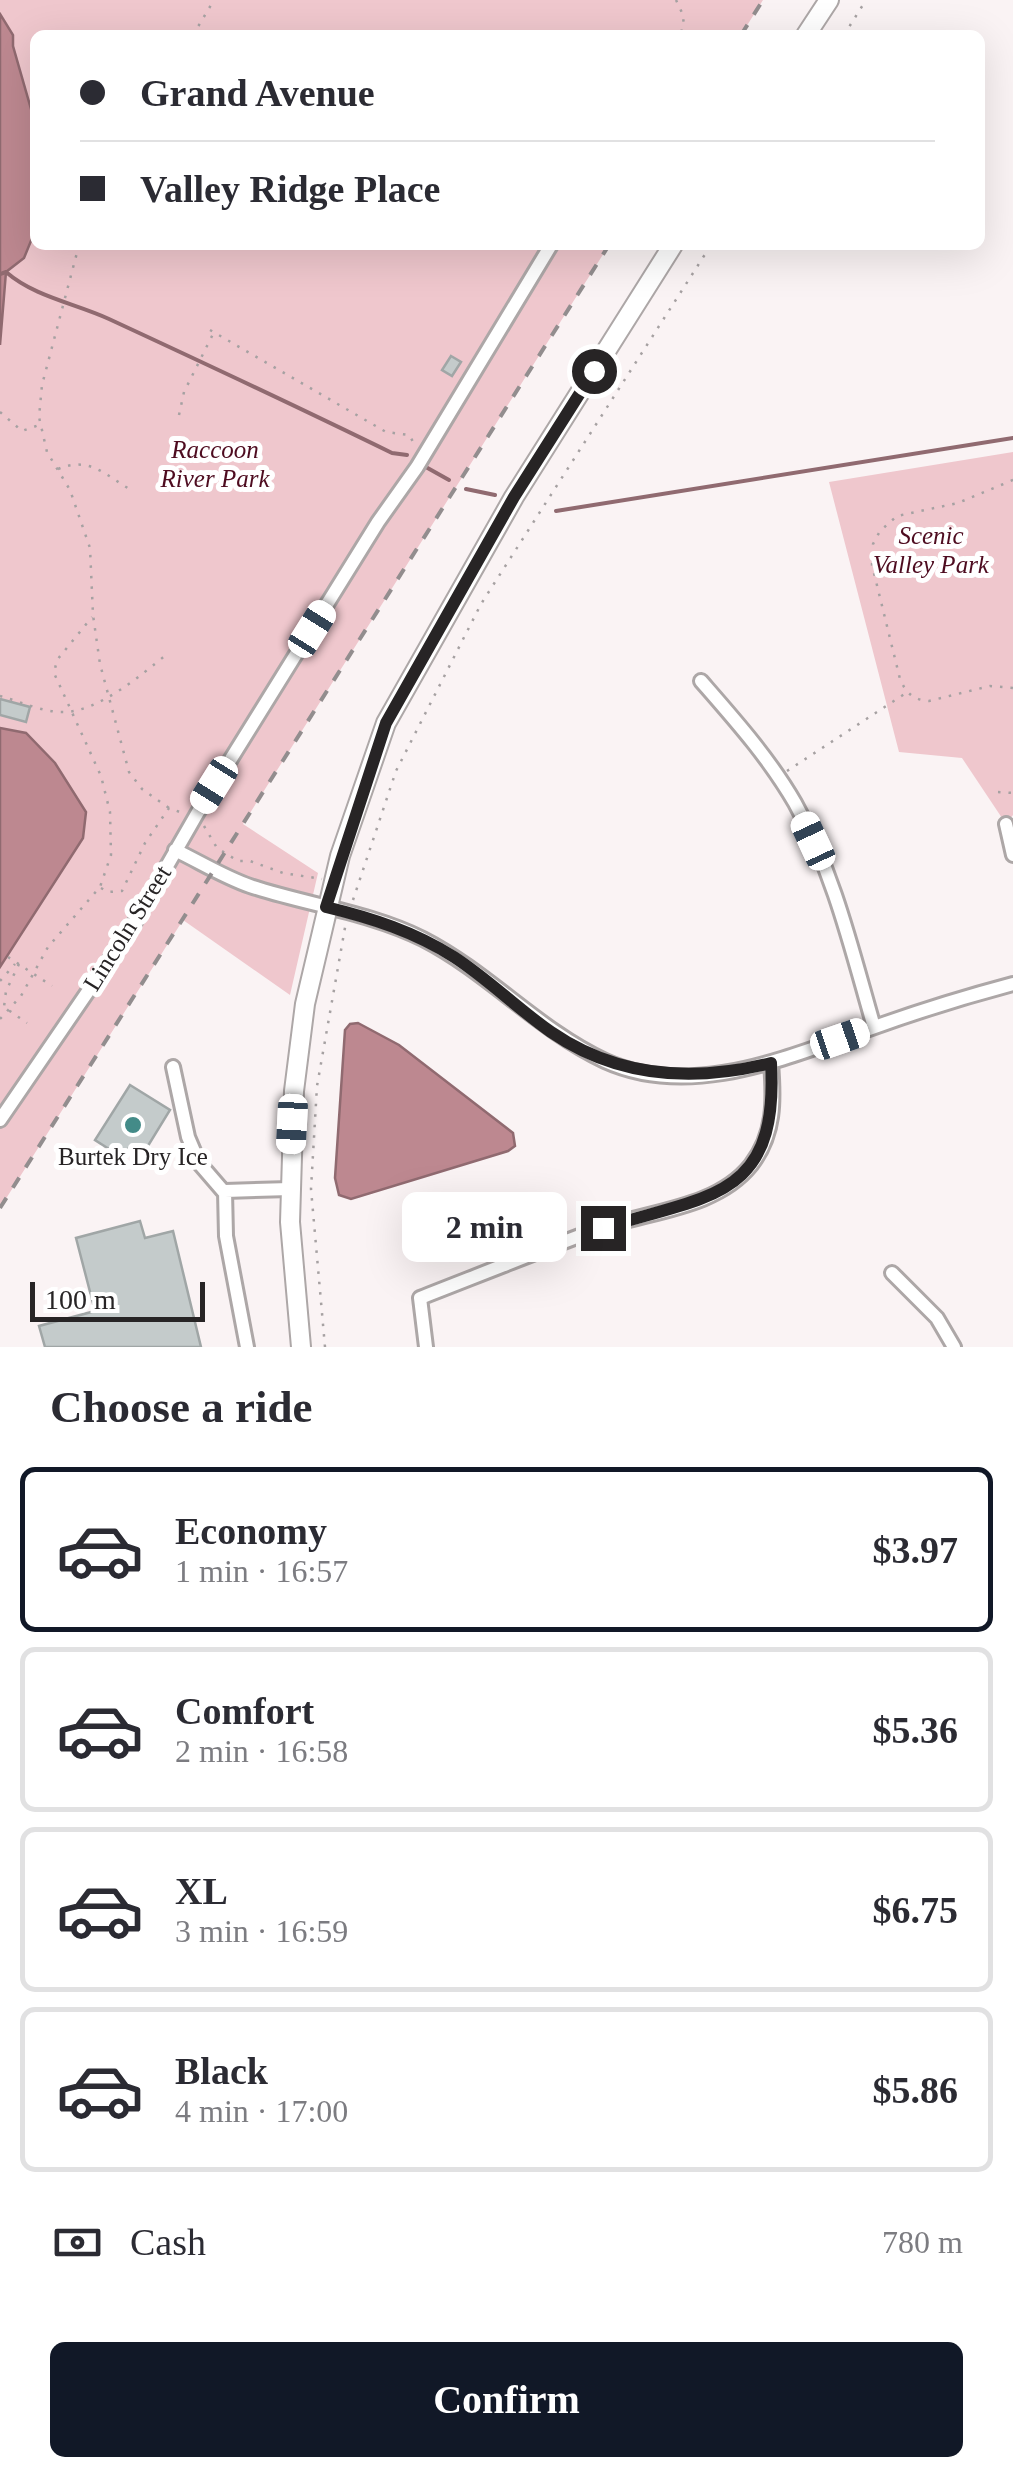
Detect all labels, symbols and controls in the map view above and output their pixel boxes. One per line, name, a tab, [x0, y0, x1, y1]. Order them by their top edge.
text: Grand Avenue	[140, 72, 375, 114]
text: Valley Ridge Place	[140, 168, 440, 210]
route start	[572, 349, 617, 394]
park label: Raccoon River Park	[160, 436, 270, 492]
park label: Scenic Valley Park	[873, 522, 990, 578]
car	[283, 596, 341, 662]
car	[185, 752, 243, 818]
car	[787, 807, 839, 875]
street label: Lincoln Street	[78, 860, 176, 996]
car	[807, 1015, 873, 1063]
car	[275, 1093, 309, 1155]
marker: Burtek Dry Ice	[122, 1114, 144, 1136]
place label: Burtek Dry Ice	[58, 1143, 208, 1170]
callout: 2 min	[403, 1193, 568, 1263]
route end	[581, 1206, 626, 1251]
text: 2 min	[446, 1209, 523, 1245]
scale bar	[30, 1277, 205, 1322]
text: 100 m	[45, 1284, 116, 1315]
text: Choose a ride	[50, 1382, 313, 1432]
icon: car	[55, 1505, 145, 1595]
text: Economy	[175, 1510, 327, 1552]
text: $3.97	[873, 1529, 958, 1571]
text: 1 min · 16:57	[175, 1553, 348, 1589]
icon: car	[55, 1685, 145, 1775]
text: Comfort	[175, 1690, 314, 1732]
text: $5.36	[873, 1709, 958, 1751]
text: 2 min · 16:58	[175, 1733, 348, 1769]
icon: car	[55, 1865, 145, 1955]
text: XL	[175, 1870, 228, 1912]
text: $6.75	[873, 1889, 958, 1931]
text: 3 min · 16:59	[175, 1913, 348, 1949]
icon: car	[55, 2045, 145, 2135]
text: Black	[175, 2050, 268, 2092]
text: $5.86	[873, 2069, 958, 2111]
text: 4 min · 17:00	[175, 2093, 348, 2129]
icon: cash	[50, 2215, 105, 2270]
text: Cash	[130, 2221, 206, 2263]
text: 780 m	[882, 2224, 963, 2260]
button: Confirm	[50, 2342, 963, 2457]

